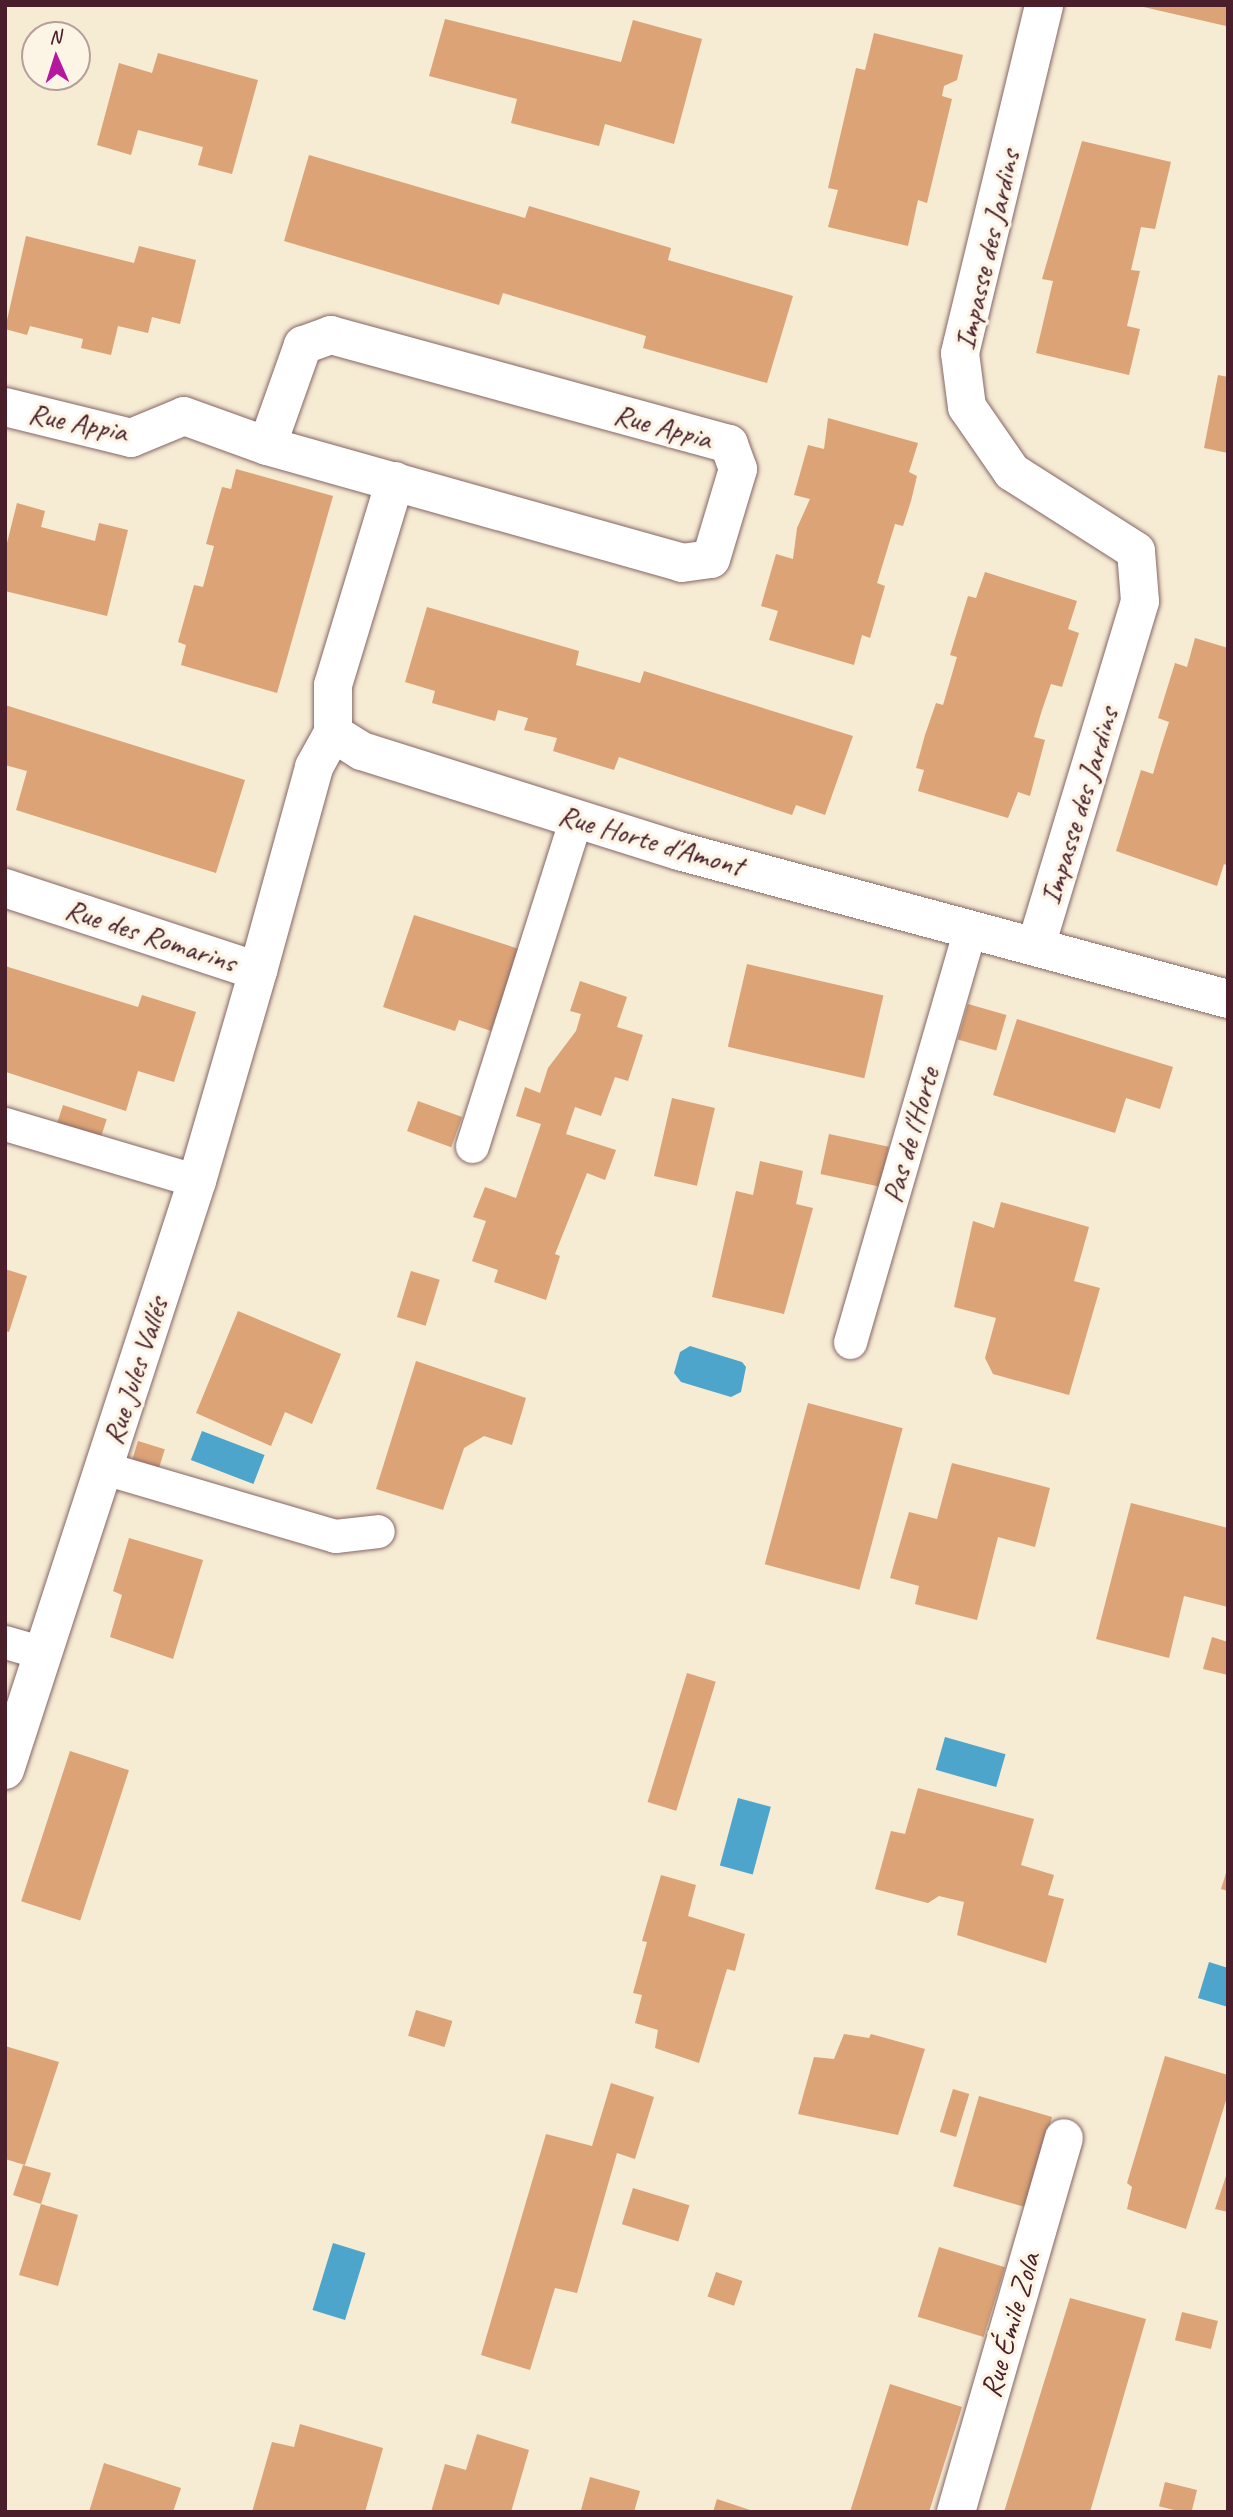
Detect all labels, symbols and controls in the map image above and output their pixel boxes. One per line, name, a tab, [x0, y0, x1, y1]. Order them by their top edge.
north arrow	[21, 21, 91, 91]
text: N	[48, 25, 62, 49]
street label: Impasse des Jardins	[947, 147, 1027, 353]
street label: Rue Appia	[26, 395, 130, 449]
street label: Rue Appia	[611, 396, 715, 456]
street label: Impasse des Jardins	[1032, 703, 1126, 909]
street label: Rue Horte d'Amont	[555, 796, 747, 884]
street label: Rue des Romarins	[61, 890, 241, 980]
street label: Pas de l'Horte	[874, 1063, 946, 1207]
street label: Rue Jules Vallés	[94, 1293, 176, 1449]
street label: Rue Émile Zola	[972, 2250, 1048, 2400]

